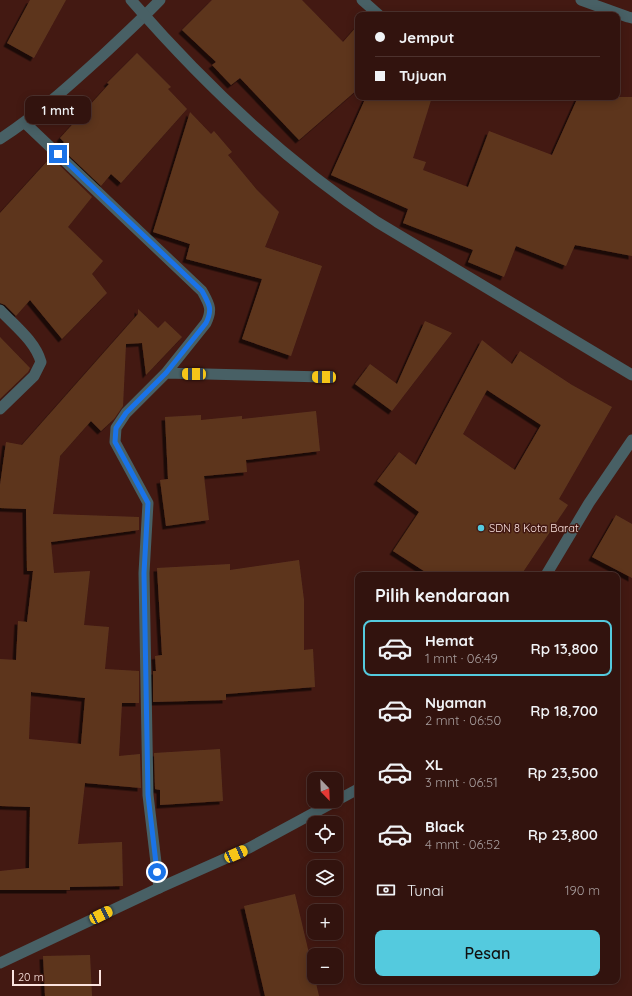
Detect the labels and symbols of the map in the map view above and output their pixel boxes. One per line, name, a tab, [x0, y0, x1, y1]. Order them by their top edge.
callout: 1 mnt	[25, 96, 91, 124]
route end	[49, 145, 67, 163]
car	[182, 368, 206, 380]
car	[312, 371, 336, 383]
place label: SDN 8 Kota Barat	[489, 521, 579, 535]
marker: SDN 8 Kota Barat	[476, 523, 486, 533]
north arrow	[307, 772, 343, 808]
car	[223, 844, 249, 864]
route start	[148, 863, 166, 881]
car	[88, 904, 114, 926]
scale bar	[12, 968, 101, 987]

